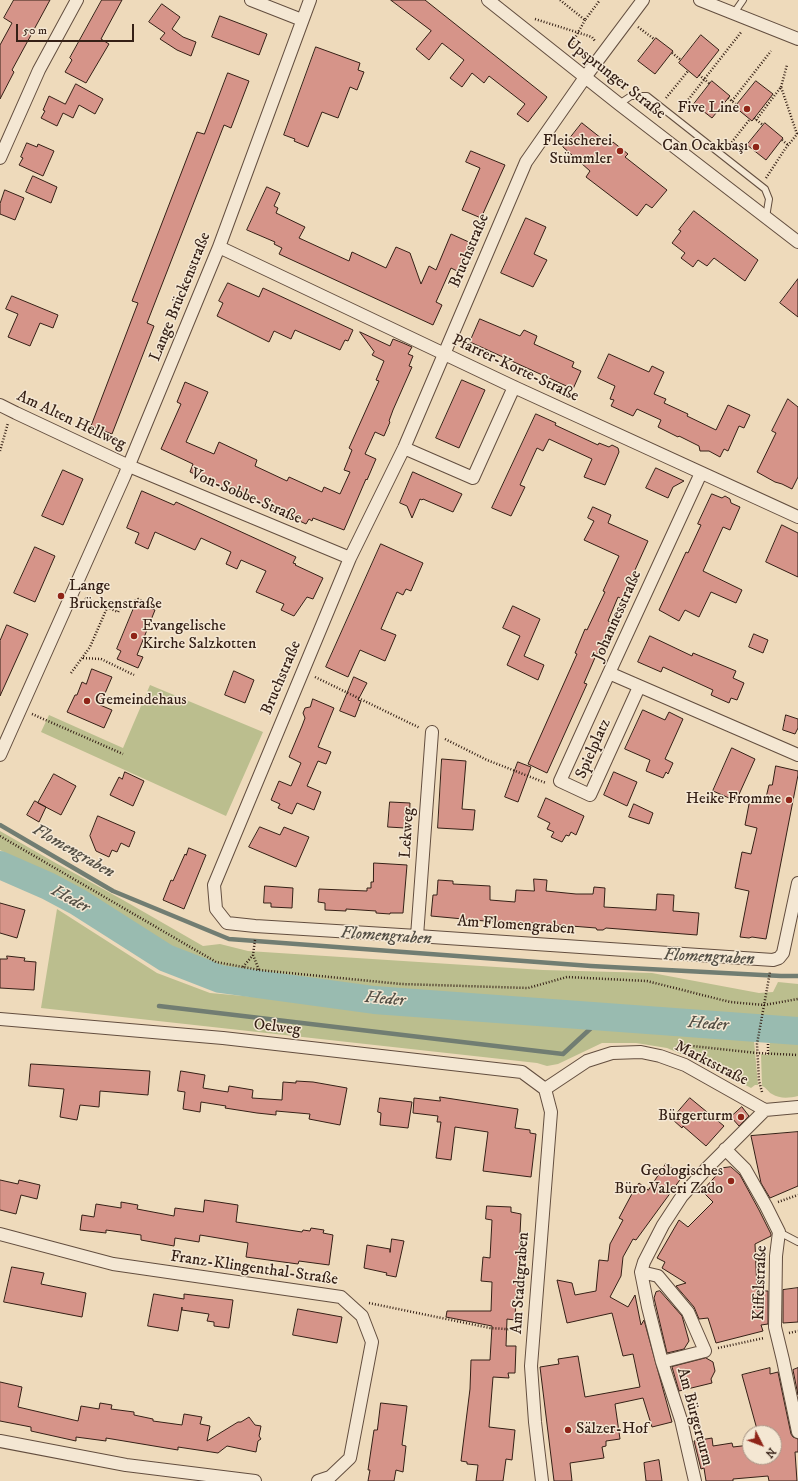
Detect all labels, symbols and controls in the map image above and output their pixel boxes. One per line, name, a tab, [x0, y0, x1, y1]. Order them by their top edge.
scale bar	[18, 16, 136, 42]
text: 50 m	[23, 23, 47, 38]
street label: Upsprunger Straße	[561, 34, 669, 124]
place label: Five Line	[677, 99, 739, 119]
marker: Five Line	[742, 104, 752, 114]
place label: Fleischerei Stümmler	[543, 132, 612, 170]
place label: Can Ocakbaşı	[662, 137, 748, 157]
marker: Can Ocakbaşı	[751, 142, 761, 152]
marker: Fleischerei Stümmler	[615, 146, 625, 156]
street label: Bruchstraße	[446, 211, 494, 291]
street label: Lange Brückenstraße	[146, 230, 216, 364]
street label: Pfarrer-Korte-Straße	[449, 331, 581, 407]
street label: Am Alten Hellweg	[13, 387, 129, 455]
street label: Von-Sobbe-Straße	[188, 465, 304, 529]
street label: Johannesstraße	[589, 568, 647, 664]
place label: Lange Brückenstraße	[69, 577, 162, 615]
marker: Lange Brückenstraße	[56, 591, 66, 601]
place label: Evangelische Kirche Salzkotten	[142, 617, 256, 655]
marker: Evangelische Kirche Salzkotten	[129, 631, 139, 641]
street label: Bruchstraße	[258, 638, 306, 718]
place label: Gemeindehaus	[95, 691, 187, 711]
marker: Gemeindehaus	[82, 696, 92, 706]
street label: Spielplatz	[572, 716, 616, 782]
place label: Heike Fromme	[686, 790, 781, 810]
marker: Heike Fromme	[784, 795, 794, 805]
street label: Lekweg	[397, 807, 419, 859]
water label: Flomengraben	[28, 820, 118, 884]
water label: Heder	[47, 881, 93, 919]
street label: Am Flomengraben	[457, 912, 575, 940]
water label: Flomengraben	[340, 924, 432, 950]
water label: Flomengraben	[663, 945, 755, 971]
water label: Heder	[364, 988, 406, 1012]
water label: Heder	[687, 1013, 729, 1037]
street label: Oelweg	[252, 1016, 302, 1040]
street label: Marktstraße	[671, 1037, 751, 1091]
place label: Bürgerturm	[658, 1107, 733, 1127]
marker: Bürgerturm	[736, 1112, 746, 1122]
place label: Geologisches Büro Valeri Zado	[614, 1162, 723, 1200]
marker: Geologisches Büro Valeri Zado	[726, 1176, 736, 1186]
street label: Am Stadtgraben	[508, 1231, 534, 1335]
street label: Kiffelstraße	[750, 1245, 772, 1321]
street label: Franz-Klingenthal-Straße	[169, 1248, 339, 1290]
street label: Am Bürgerturm	[672, 1366, 716, 1468]
place label: Sälzer-Hof	[576, 1420, 648, 1440]
marker: Sälzer-Hof	[563, 1425, 573, 1435]
north arrow	[742, 1425, 782, 1465]
text: N	[762, 1444, 778, 1460]

